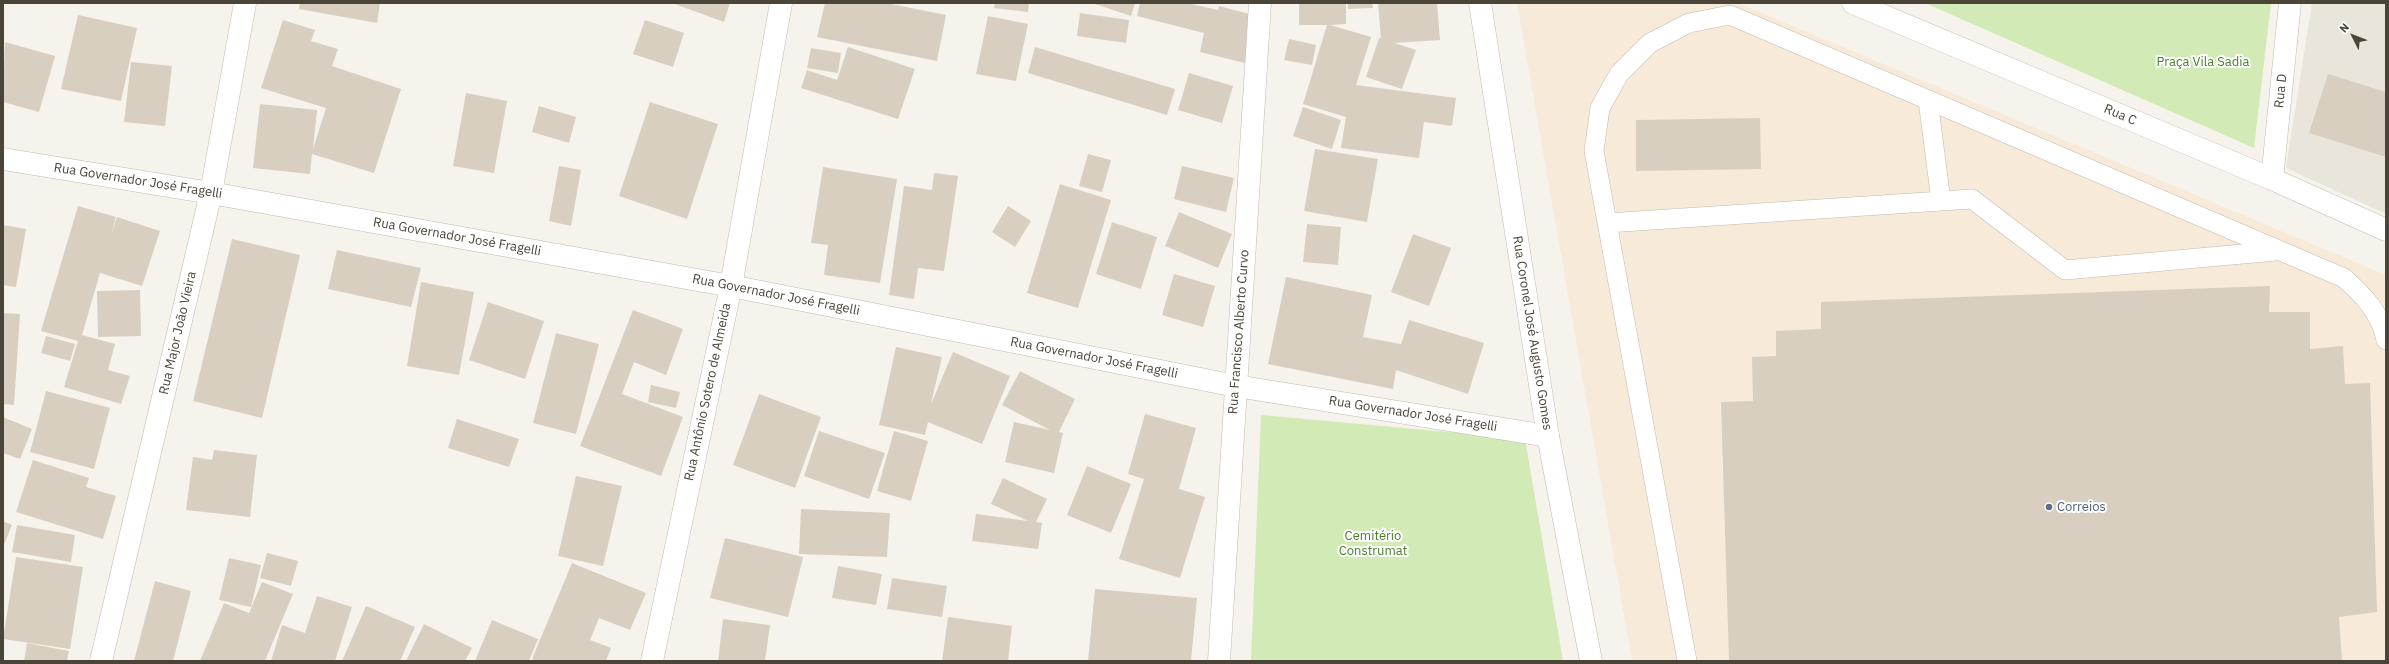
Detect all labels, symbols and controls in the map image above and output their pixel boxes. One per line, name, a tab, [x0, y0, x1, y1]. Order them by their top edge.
north arrow	[2333, 16, 2373, 56]
text: N	[2336, 20, 2352, 36]
park label: Praça Vila Sadia	[2157, 54, 2249, 70]
street label: Rua D	[2271, 73, 2291, 109]
street label: Rua C	[2101, 101, 2139, 129]
street label: Rua Governador José Fragelli	[53, 160, 223, 202]
street label: Rua Governador José Fragelli	[372, 215, 542, 259]
street label: Rua Coronel José Augusto Gomes	[1509, 235, 1555, 431]
street label: Rua Francisco Alberto Curvo	[1225, 249, 1253, 415]
street label: Rua Major João Vieira	[156, 270, 200, 396]
street label: Rua Governador José Fragelli	[691, 271, 861, 319]
street label: Rua Antônio Sotero de Almeida	[681, 302, 735, 482]
street label: Rua Governador José Fragelli	[1009, 334, 1179, 382]
street label: Rua Governador José Fragelli	[1328, 393, 1498, 435]
place label: Correios	[2057, 499, 2106, 515]
marker: Correios	[2044, 502, 2054, 512]
park label: Cemitério Construmat	[1339, 528, 1407, 559]

